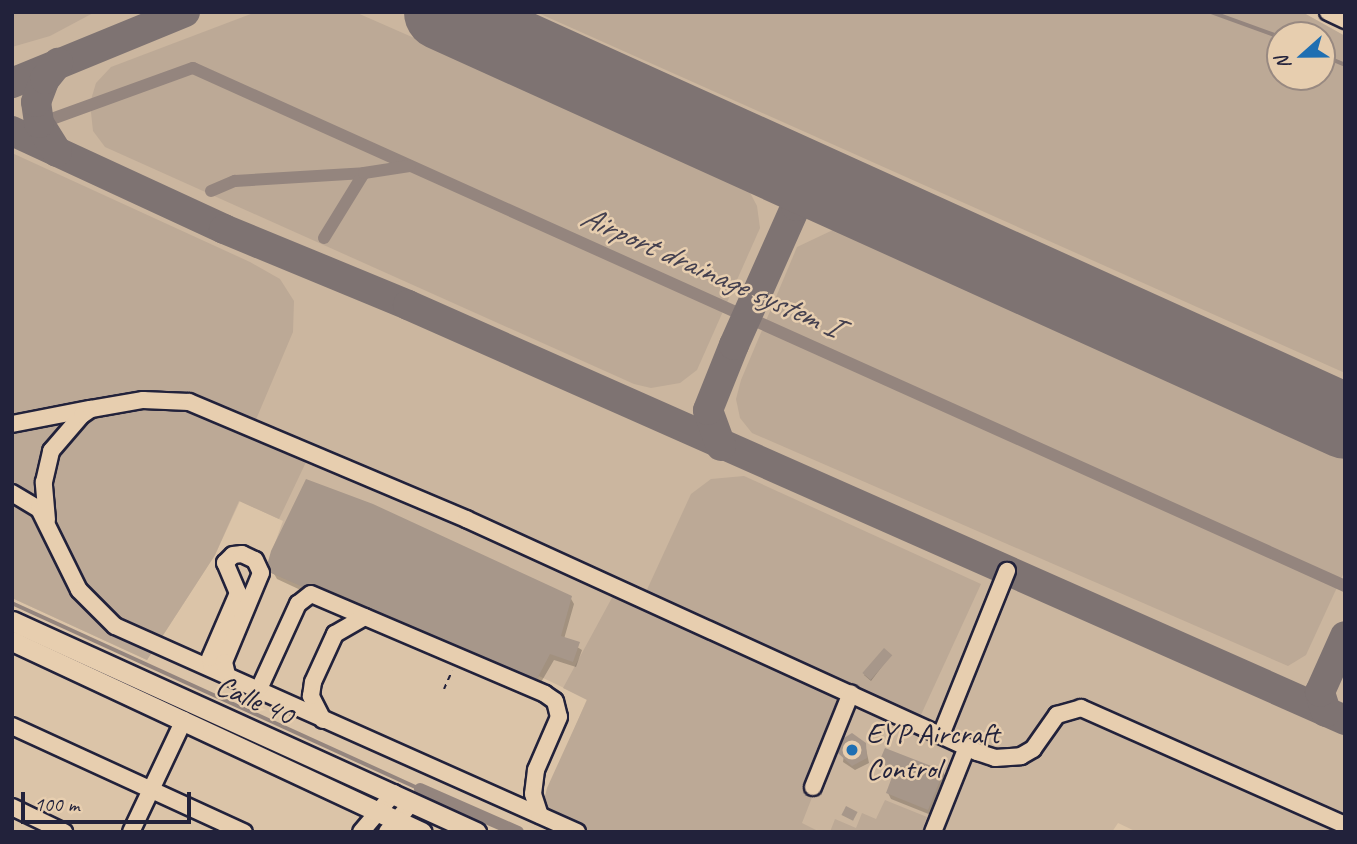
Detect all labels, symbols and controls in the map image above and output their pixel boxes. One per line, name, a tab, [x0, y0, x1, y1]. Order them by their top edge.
north arrow	[1266, 21, 1336, 91]
text: N	[1270, 53, 1297, 73]
water label: Airport drainage system I	[573, 197, 847, 347]
street label: Calle 40	[210, 667, 300, 733]
place label: EYP Aircraft Control	[866, 715, 999, 786]
marker: EYP Aircraft Control	[844, 742, 860, 758]
scale bar	[24, 778, 194, 822]
text: 100 m	[34, 791, 79, 817]

